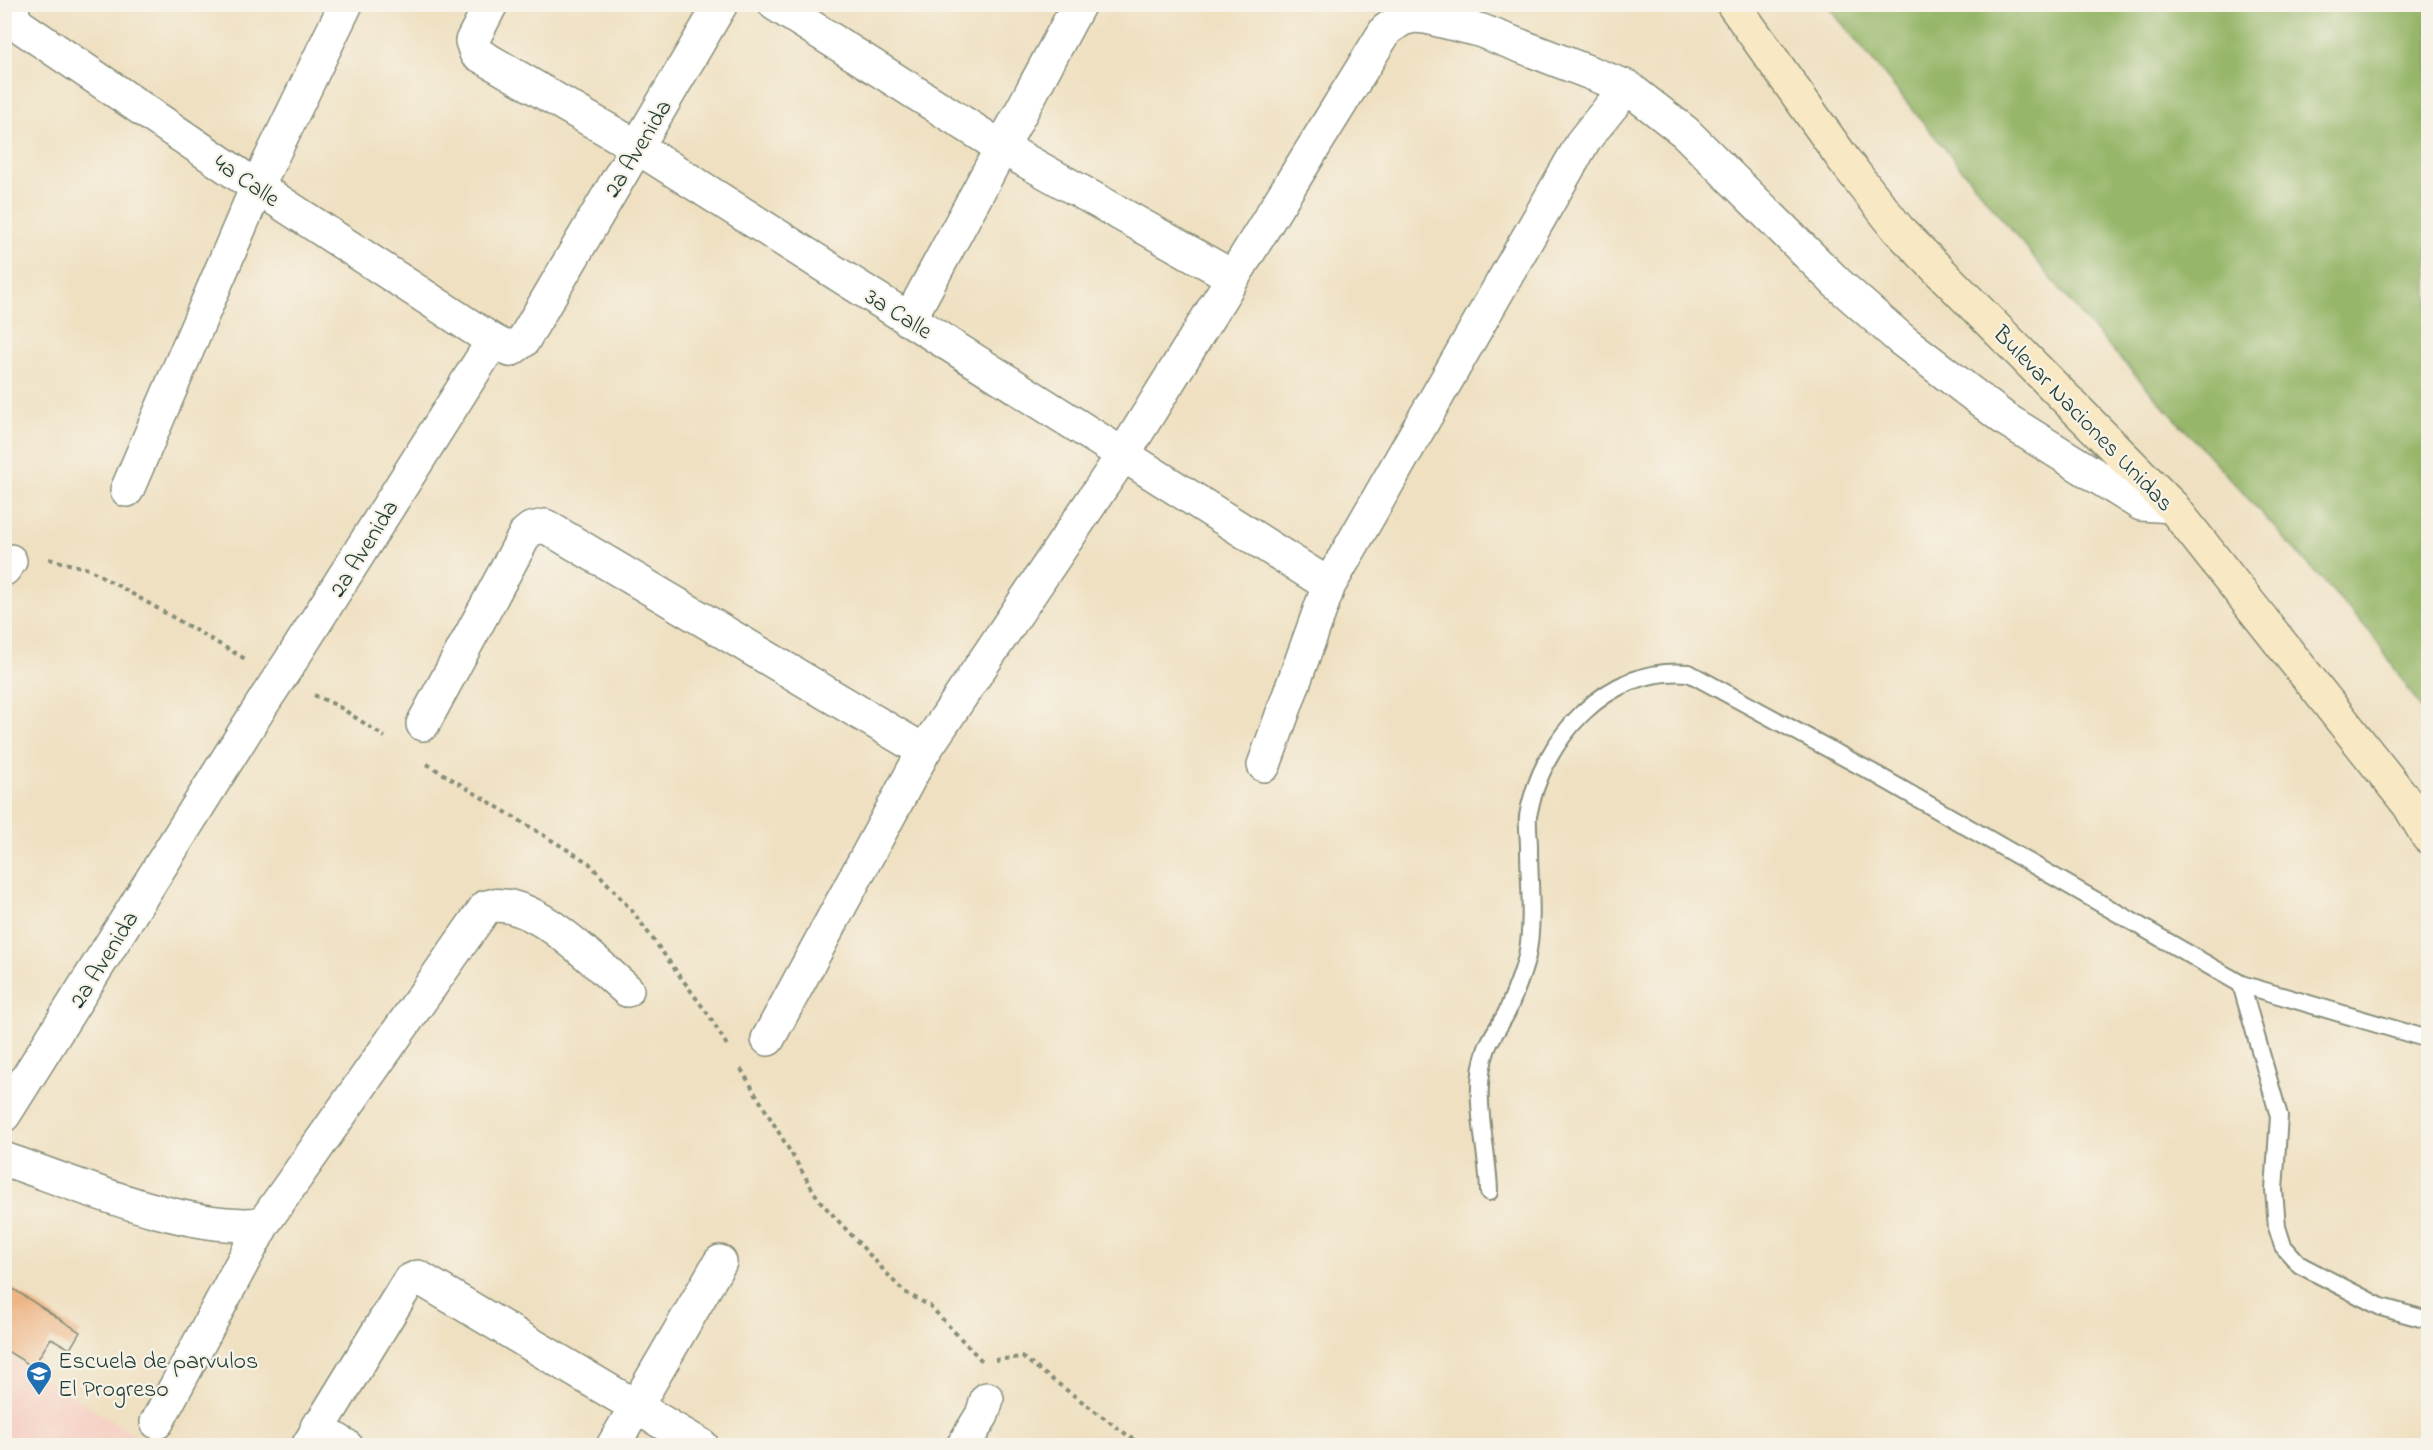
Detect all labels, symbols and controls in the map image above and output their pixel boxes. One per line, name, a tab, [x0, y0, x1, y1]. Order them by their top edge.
street label: 2a Avenida	[596, 94, 682, 205]
street label: 4a Calle	[205, 147, 286, 217]
street label: 3a Calle	[857, 281, 938, 350]
street label: Bulevar Naciones Unidas	[1983, 318, 2181, 521]
street label: 2a Avenida	[321, 494, 409, 605]
street label: 2a Avenida	[61, 905, 149, 1016]
place label: Escuela de parvulos El Progreso	[58, 1345, 258, 1408]
school or university icon: Escuela de parvulos El Progreso	[24, 1359, 54, 1397]

